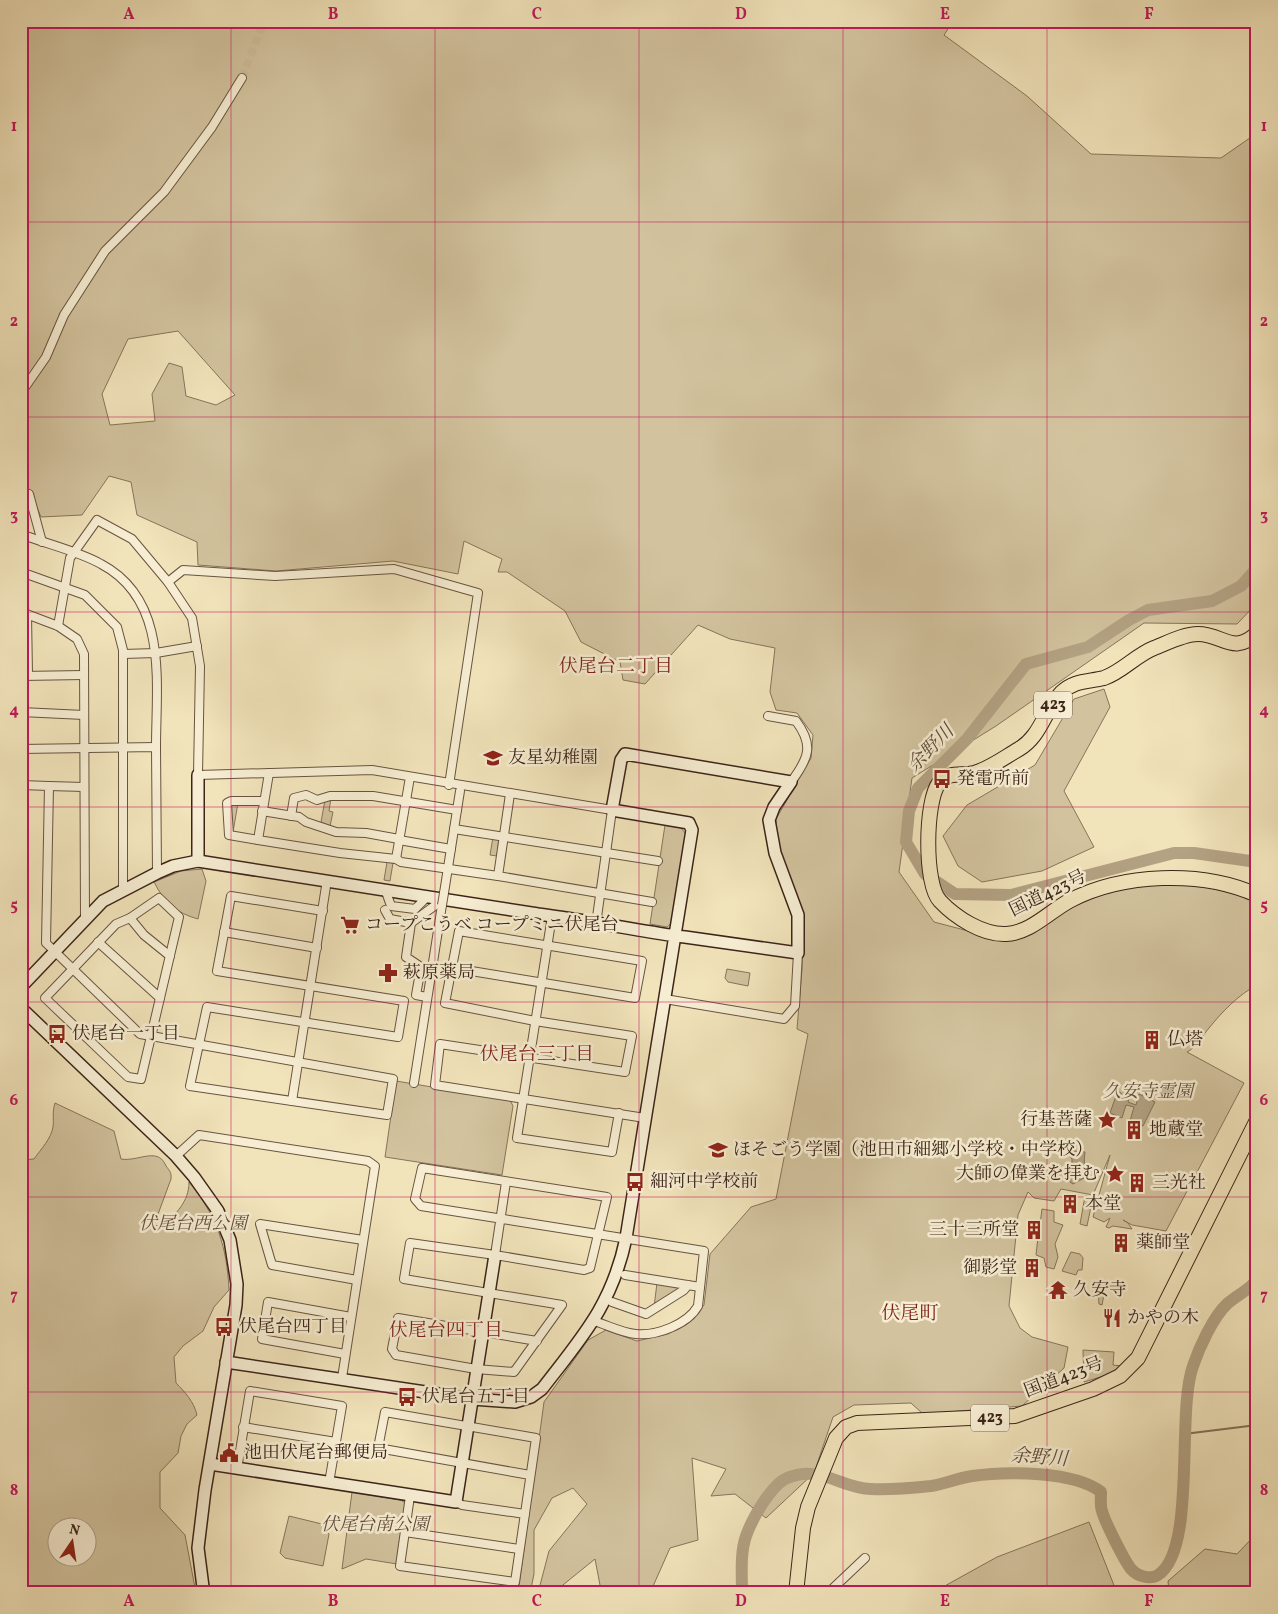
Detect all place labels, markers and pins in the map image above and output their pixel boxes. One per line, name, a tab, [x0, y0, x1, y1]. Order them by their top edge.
place label: 友星幼稚園	[508, 746, 598, 771]
school or university icon: 友星幼稚園	[482, 747, 504, 769]
place label: 発電所前	[957, 767, 1029, 792]
bus stop icon: 発電所前	[931, 768, 953, 790]
place label: コープこうべ コープミニ伏尾台	[365, 913, 619, 938]
supermarket icon: コープこうべ コープミニ伏尾台	[339, 914, 361, 936]
place label: 萩原薬局	[403, 961, 475, 986]
pharmacy icon: 萩原薬局	[377, 962, 399, 984]
place label: 伏尾台一丁目	[72, 1022, 180, 1047]
bus stop icon: 伏尾台一丁目	[46, 1023, 68, 1045]
place label: 仏塔	[1167, 1028, 1203, 1053]
building icon: 仏塔	[1141, 1029, 1163, 1051]
place label: 行基菩薩	[1020, 1108, 1092, 1133]
place icon: 行基菩薩	[1096, 1109, 1118, 1131]
place label: 地蔵堂	[1149, 1118, 1203, 1143]
building icon: 地蔵堂	[1123, 1119, 1145, 1141]
place label: ほそごう学園（池田市細郷小学校・中学校）	[733, 1138, 1093, 1163]
school or university icon: ほそごう学園（池田市細郷小学校・中学校）	[707, 1139, 729, 1161]
place label: 大師の偉業を拝む	[956, 1162, 1100, 1187]
place icon: 大師の偉業を拝む	[1104, 1163, 1126, 1185]
place label: 細河中学校前	[650, 1170, 758, 1195]
bus stop icon: 細河中学校前	[624, 1171, 646, 1193]
place label: 三光社	[1152, 1171, 1206, 1196]
building icon: 三光社	[1126, 1172, 1148, 1194]
place label: 本堂	[1085, 1192, 1121, 1217]
building icon: 本堂	[1059, 1193, 1081, 1215]
place label: 三十三所堂	[929, 1218, 1019, 1243]
building icon: 三十三所堂	[1023, 1219, 1045, 1241]
place label: 薬師堂	[1136, 1231, 1190, 1256]
building icon: 薬師堂	[1110, 1232, 1132, 1254]
place label: 御影堂	[963, 1256, 1017, 1281]
building icon: 御影堂	[1021, 1257, 1043, 1279]
place label: 久安寺	[1073, 1278, 1127, 1303]
temple icon: 久安寺	[1047, 1279, 1069, 1301]
place label: かやの木	[1127, 1306, 1199, 1331]
restaurant icon: かやの木	[1101, 1307, 1123, 1329]
place label: 伏尾台四丁目	[239, 1315, 347, 1340]
bus stop icon: 伏尾台四丁目	[213, 1316, 235, 1338]
place label: 伏尾台五丁目	[422, 1385, 530, 1410]
bus stop icon: 伏尾台五丁目	[396, 1386, 418, 1408]
place label: 池田伏尾台郵便局	[244, 1441, 388, 1466]
public building icon: 池田伏尾台郵便局	[218, 1442, 240, 1464]

